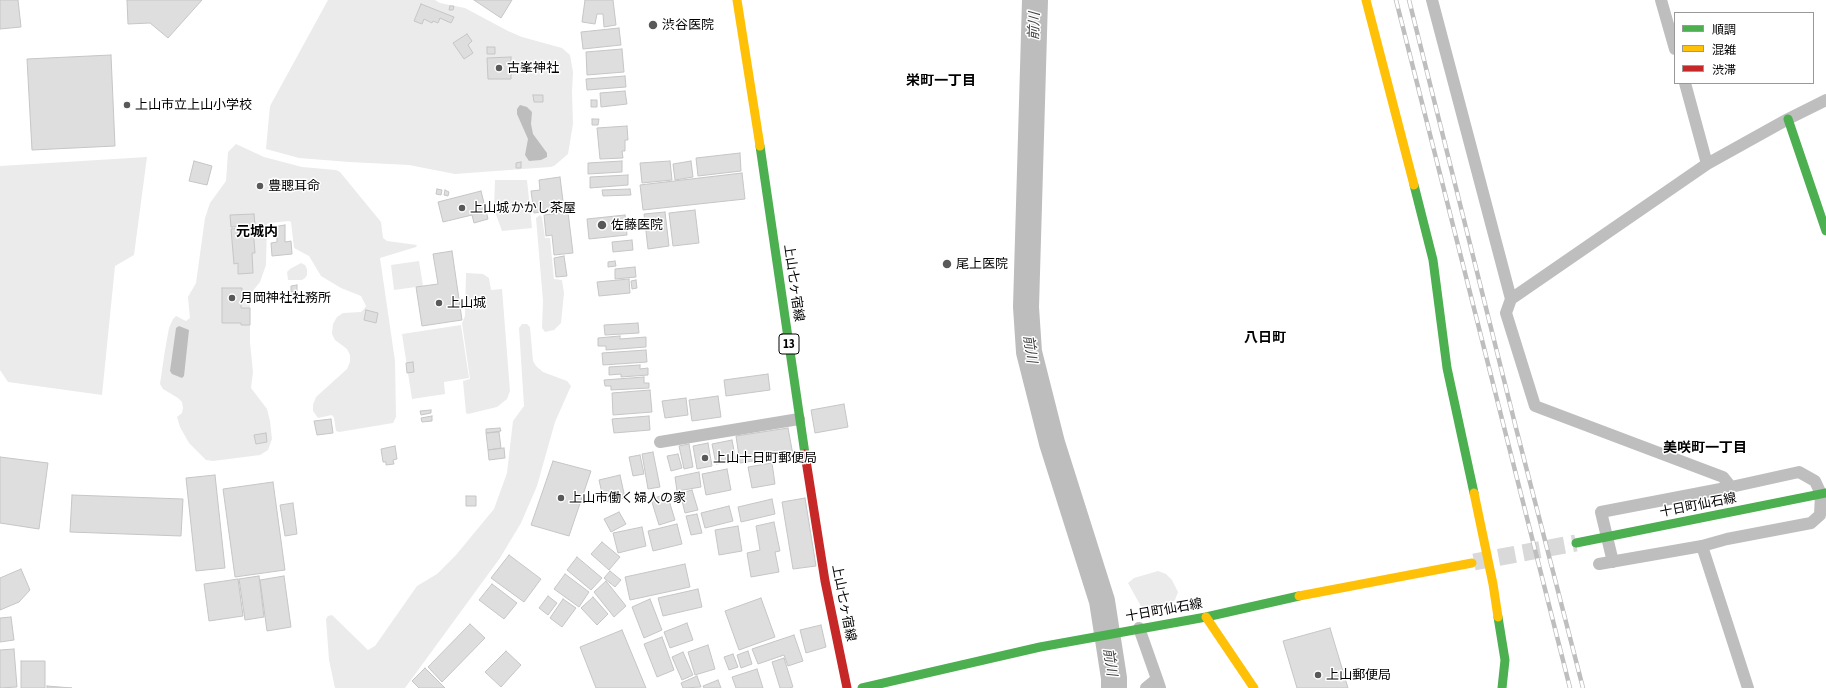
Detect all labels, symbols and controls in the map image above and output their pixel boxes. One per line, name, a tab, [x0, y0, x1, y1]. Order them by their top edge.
water label: 前川	[1025, 12, 1043, 40]
legend	[1674, 12, 1814, 84]
place label: 渋谷医院	[662, 17, 714, 33]
marker: 渋谷医院	[647, 19, 659, 31]
text: 順調	[1712, 23, 1736, 37]
text: 混雑	[1712, 43, 1736, 57]
place label: 古峯神社	[507, 60, 559, 76]
marker: 古峯神社	[494, 63, 504, 73]
text: 渋滞	[1712, 63, 1736, 77]
district label: 栄町一丁目	[906, 73, 976, 89]
place label: 上山市立上山小学校	[135, 97, 252, 113]
marker: 上山市立上山小学校	[122, 100, 132, 110]
place label: 豊聰耳命	[268, 178, 320, 194]
marker: 豊聰耳命	[255, 181, 265, 191]
place label: 上山城 かかし茶屋	[470, 200, 576, 216]
marker: 上山城 かかし茶屋	[457, 203, 467, 213]
place label: 佐藤医院	[611, 217, 663, 233]
marker: 佐藤医院	[596, 219, 608, 231]
district label: 元城内	[236, 224, 278, 240]
street label: 上山七ヶ宿線	[781, 243, 807, 323]
place label: 尾上医院	[956, 256, 1008, 272]
marker: 尾上医院	[941, 258, 953, 270]
place label: 月岡神社社務所	[240, 290, 331, 306]
marker: 月岡神社社務所	[227, 293, 237, 303]
place label: 上山城	[447, 295, 486, 311]
marker: 上山城	[434, 298, 444, 308]
district label: 八日町	[1244, 330, 1286, 346]
road number: 13	[779, 334, 799, 354]
water label: 前川	[1020, 334, 1040, 364]
district label: 美咲町一丁目	[1663, 440, 1747, 456]
place label: 上山十日町郵便局	[713, 450, 817, 466]
marker: 上山十日町郵便局	[700, 453, 710, 463]
place label: 上山市働く婦人の家	[569, 490, 686, 506]
street label: 十日町仙石線	[1658, 490, 1738, 520]
marker: 上山市働く婦人の家	[556, 493, 566, 503]
street label: 上山七ヶ宿線	[829, 563, 859, 643]
street label: 十日町仙石線	[1124, 596, 1204, 624]
water label: 前川	[1100, 647, 1120, 677]
place label: 上山郵便局	[1326, 667, 1391, 683]
marker: 上山郵便局	[1313, 670, 1323, 680]

